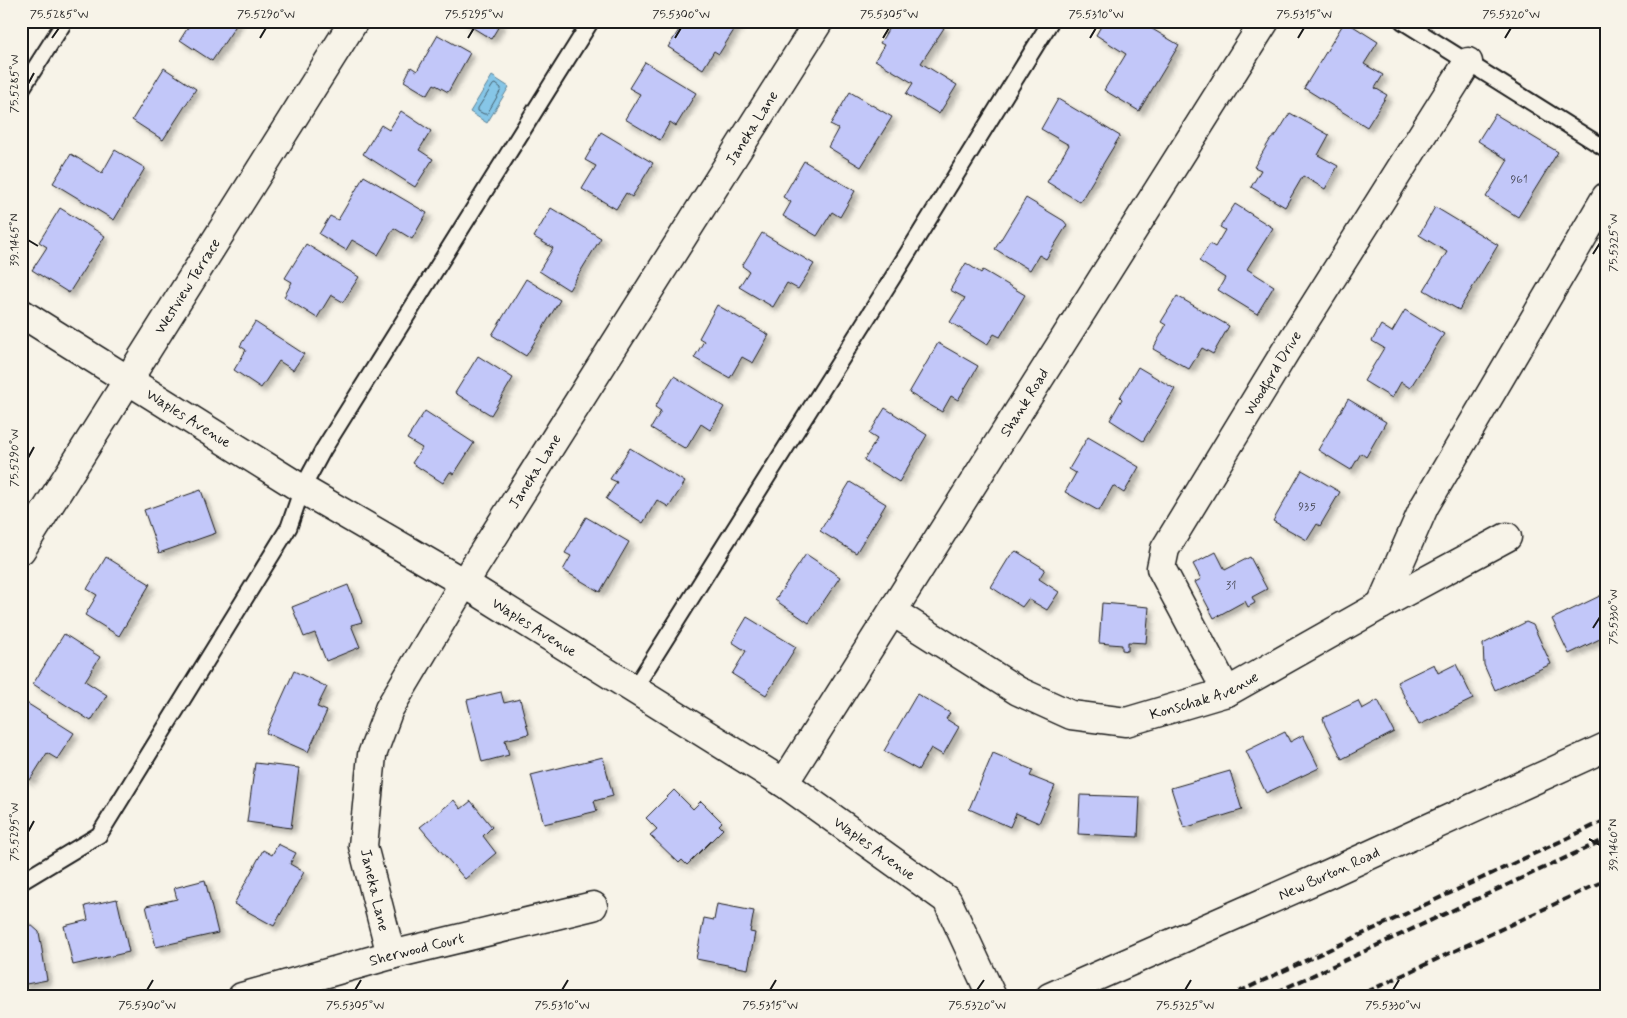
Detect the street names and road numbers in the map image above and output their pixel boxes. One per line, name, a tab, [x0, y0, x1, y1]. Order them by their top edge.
street label: Janeka Lane	[721, 87, 783, 169]
street label: Westview Terrace	[150, 235, 226, 338]
street label: Woodford Drive	[1239, 327, 1307, 420]
street label: Shank Road	[996, 365, 1054, 441]
street label: Waples Avenue	[142, 385, 235, 453]
street label: Janeka Lane	[505, 430, 567, 513]
street label: Waples Avenue	[487, 594, 580, 662]
street label: Konschak Avenue	[1148, 667, 1263, 725]
street label: Waples Avenue	[829, 813, 920, 885]
street label: New Burton Road	[1275, 843, 1383, 906]
street label: Janeka Lane	[355, 847, 393, 934]
street label: Sherwood Court	[367, 929, 467, 972]

